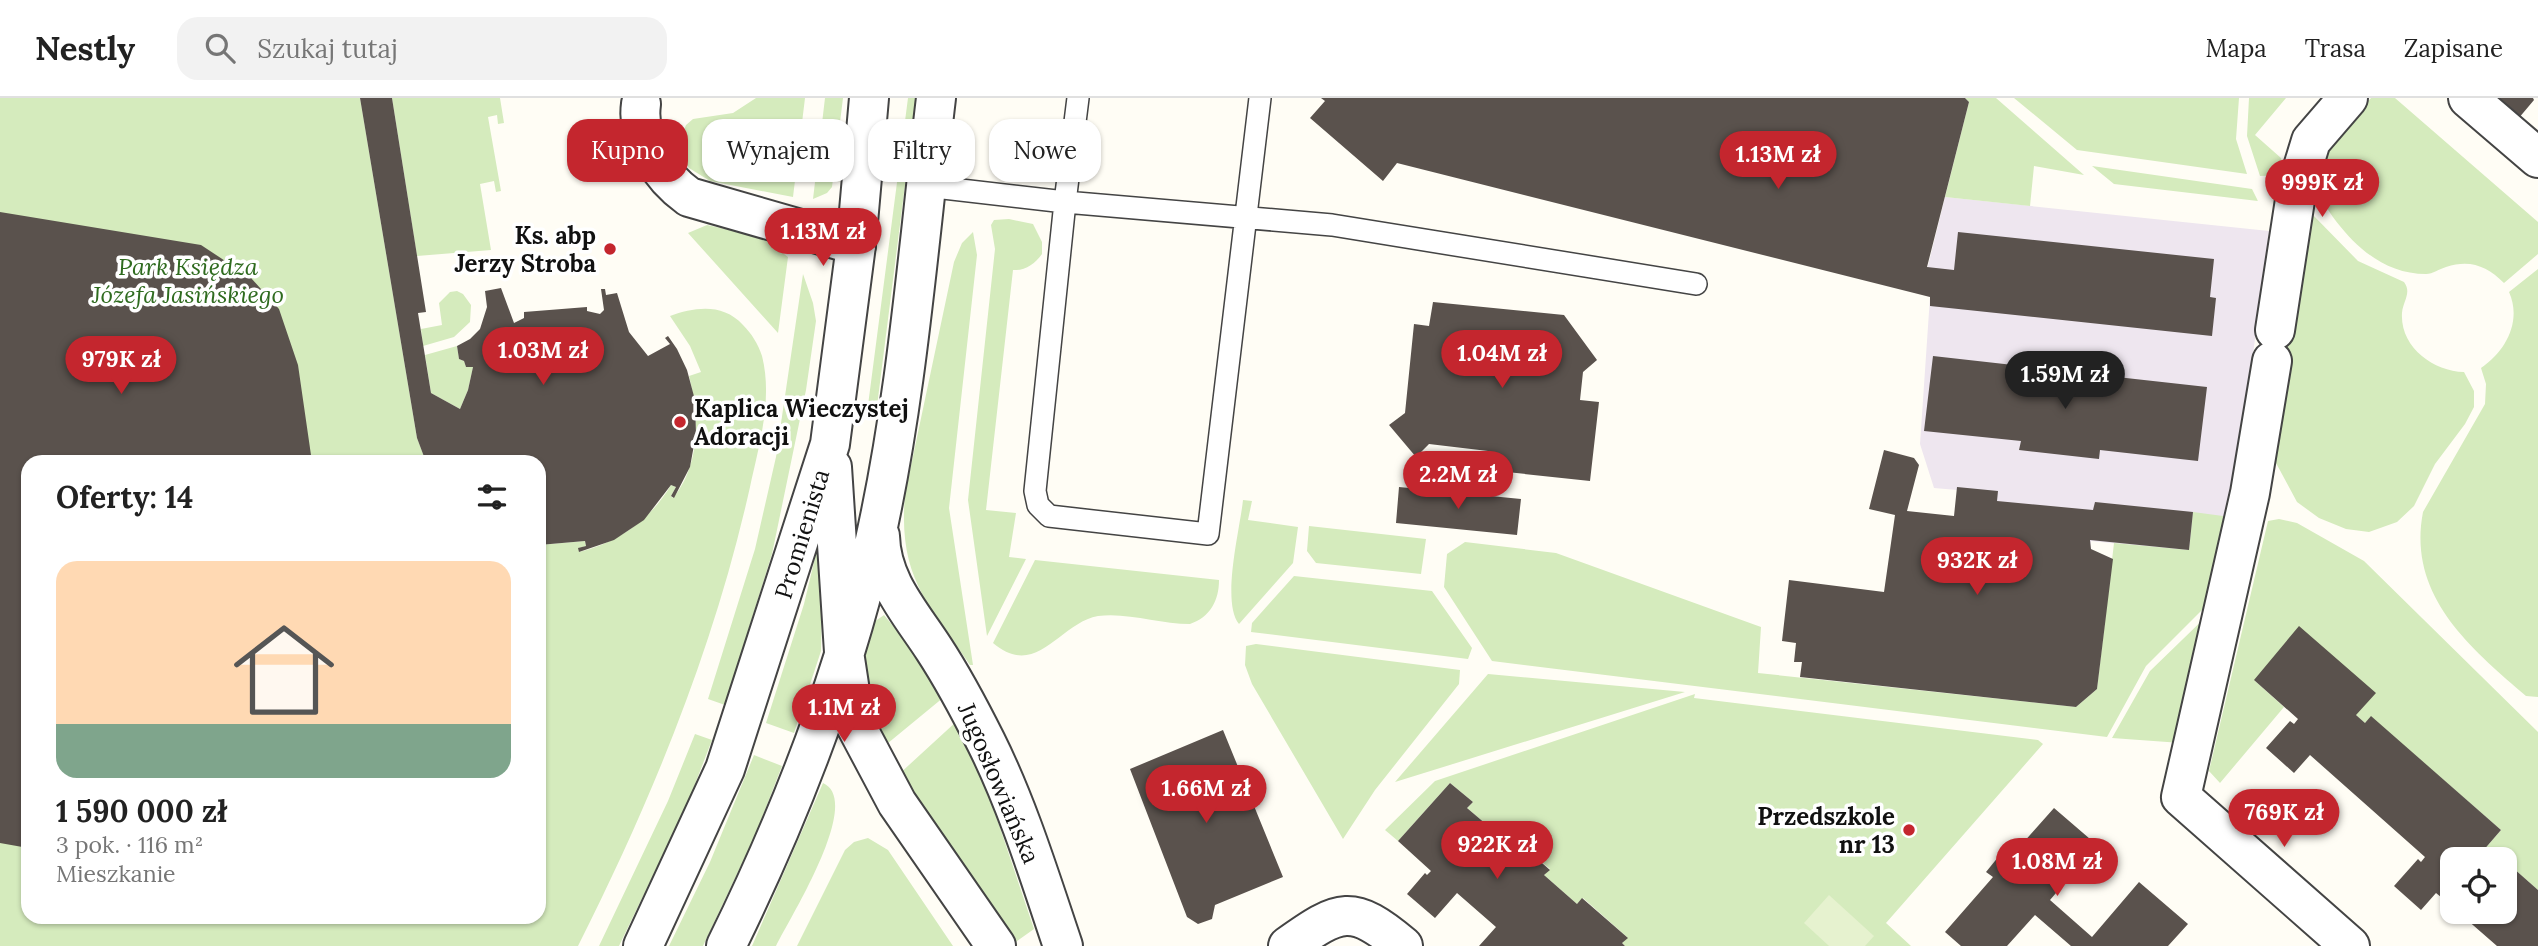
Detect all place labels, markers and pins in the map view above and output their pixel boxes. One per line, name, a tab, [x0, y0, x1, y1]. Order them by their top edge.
pin: 1.13M zł	[1706, 132, 1850, 191]
pin: 999K zł	[2257, 159, 2387, 219]
pin: 1.13M zł	[751, 208, 895, 268]
place label: Ks. abp Jerzy Stroba	[454, 220, 596, 279]
marker: Ks. abp Jerzy Stroba	[602, 241, 618, 257]
pin: 1.03M zł	[471, 328, 615, 387]
pin: 1.04M zł	[1430, 330, 1574, 390]
pin: 979K zł	[56, 336, 186, 396]
pin: 1.59M zł	[1993, 352, 2137, 411]
place label: Kaplica Wieczystej Adoracji	[694, 393, 909, 452]
marker: Kaplica Wieczystej Adoracji	[672, 414, 688, 430]
pin: 2.2M zł	[1393, 452, 1523, 511]
pin: 932K zł	[1912, 538, 2042, 597]
pin: 1.1M zł	[779, 684, 909, 744]
pin: 1.66M zł	[1134, 766, 1278, 825]
pin: 769K zł	[2219, 790, 2349, 849]
place label: Przedszkole nr 13	[1757, 801, 1895, 860]
pin: 922K zł	[1432, 822, 1562, 881]
marker: Przedszkole nr 13	[1901, 822, 1917, 838]
pin: 1.08M zł	[1985, 838, 2129, 898]

